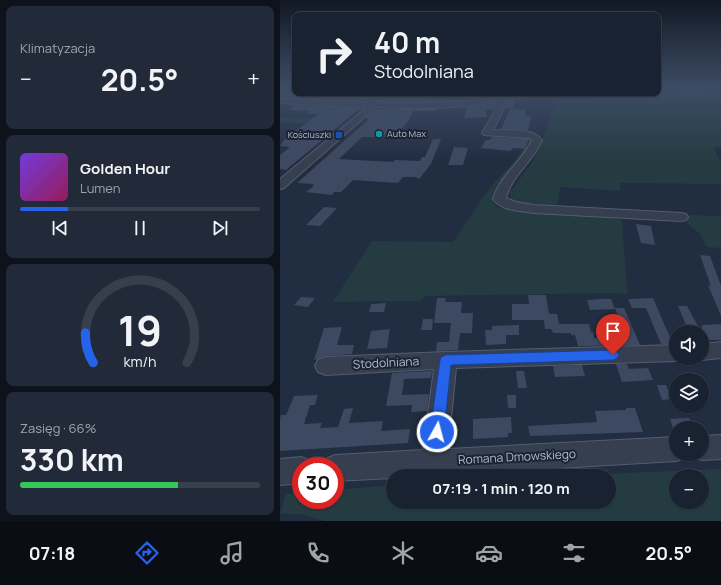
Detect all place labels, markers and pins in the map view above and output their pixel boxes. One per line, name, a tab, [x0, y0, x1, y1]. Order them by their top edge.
place label: Auto Max	[387, 127, 426, 140]
place label: Kościuszki	[288, 128, 331, 141]
marker: Auto Max	[374, 129, 384, 139]
marker: Kościuszki	[334, 130, 344, 140]
pin	[596, 314, 630, 355]

